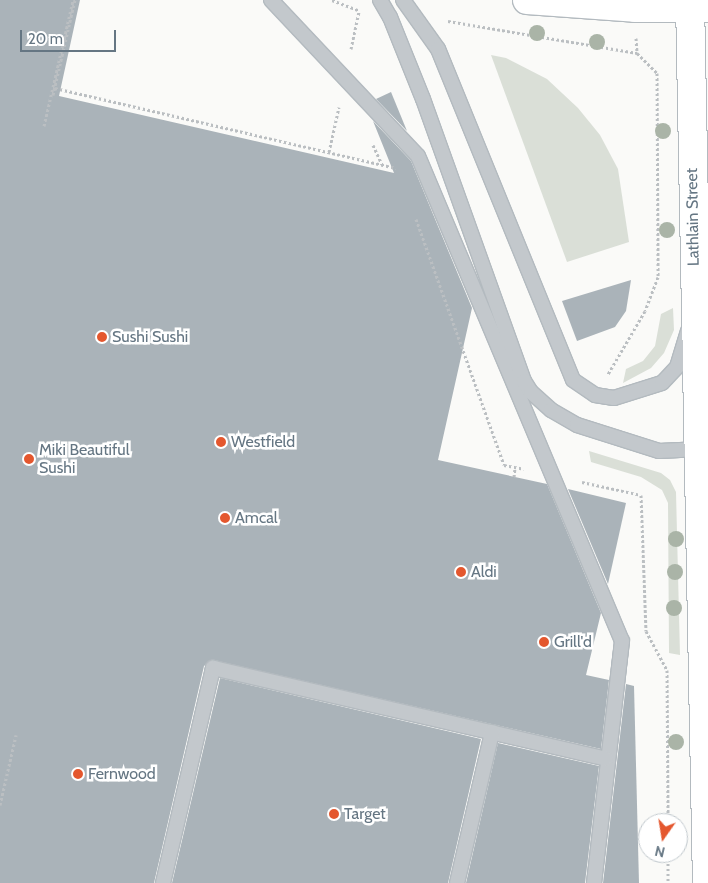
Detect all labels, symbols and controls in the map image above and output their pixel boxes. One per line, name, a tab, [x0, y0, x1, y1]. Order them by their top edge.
scale bar	[22, 20, 119, 52]
text: 20 m	[28, 30, 63, 48]
street label: Lathlain Street	[683, 168, 703, 266]
place label: Sushi Sushi	[112, 327, 188, 347]
marker: Sushi Sushi	[96, 331, 108, 343]
place label: Westfield	[231, 432, 295, 452]
marker: Westfield	[215, 436, 227, 448]
place label: Miki Beautiful Sushi	[39, 440, 129, 478]
marker: Miki Beautiful Sushi	[23, 453, 35, 465]
place label: Amcal	[235, 508, 278, 528]
marker: Amcal	[219, 512, 231, 524]
place label: Aldi	[471, 562, 497, 582]
marker: Aldi	[455, 566, 467, 578]
place label: Grill'd	[554, 632, 592, 652]
marker: Grill'd	[538, 636, 550, 648]
place label: Fernwood	[88, 764, 156, 784]
marker: Fernwood	[72, 768, 84, 780]
place label: Target	[344, 804, 386, 824]
marker: Target	[328, 808, 340, 820]
north arrow	[638, 813, 688, 863]
text: N	[653, 842, 667, 862]

